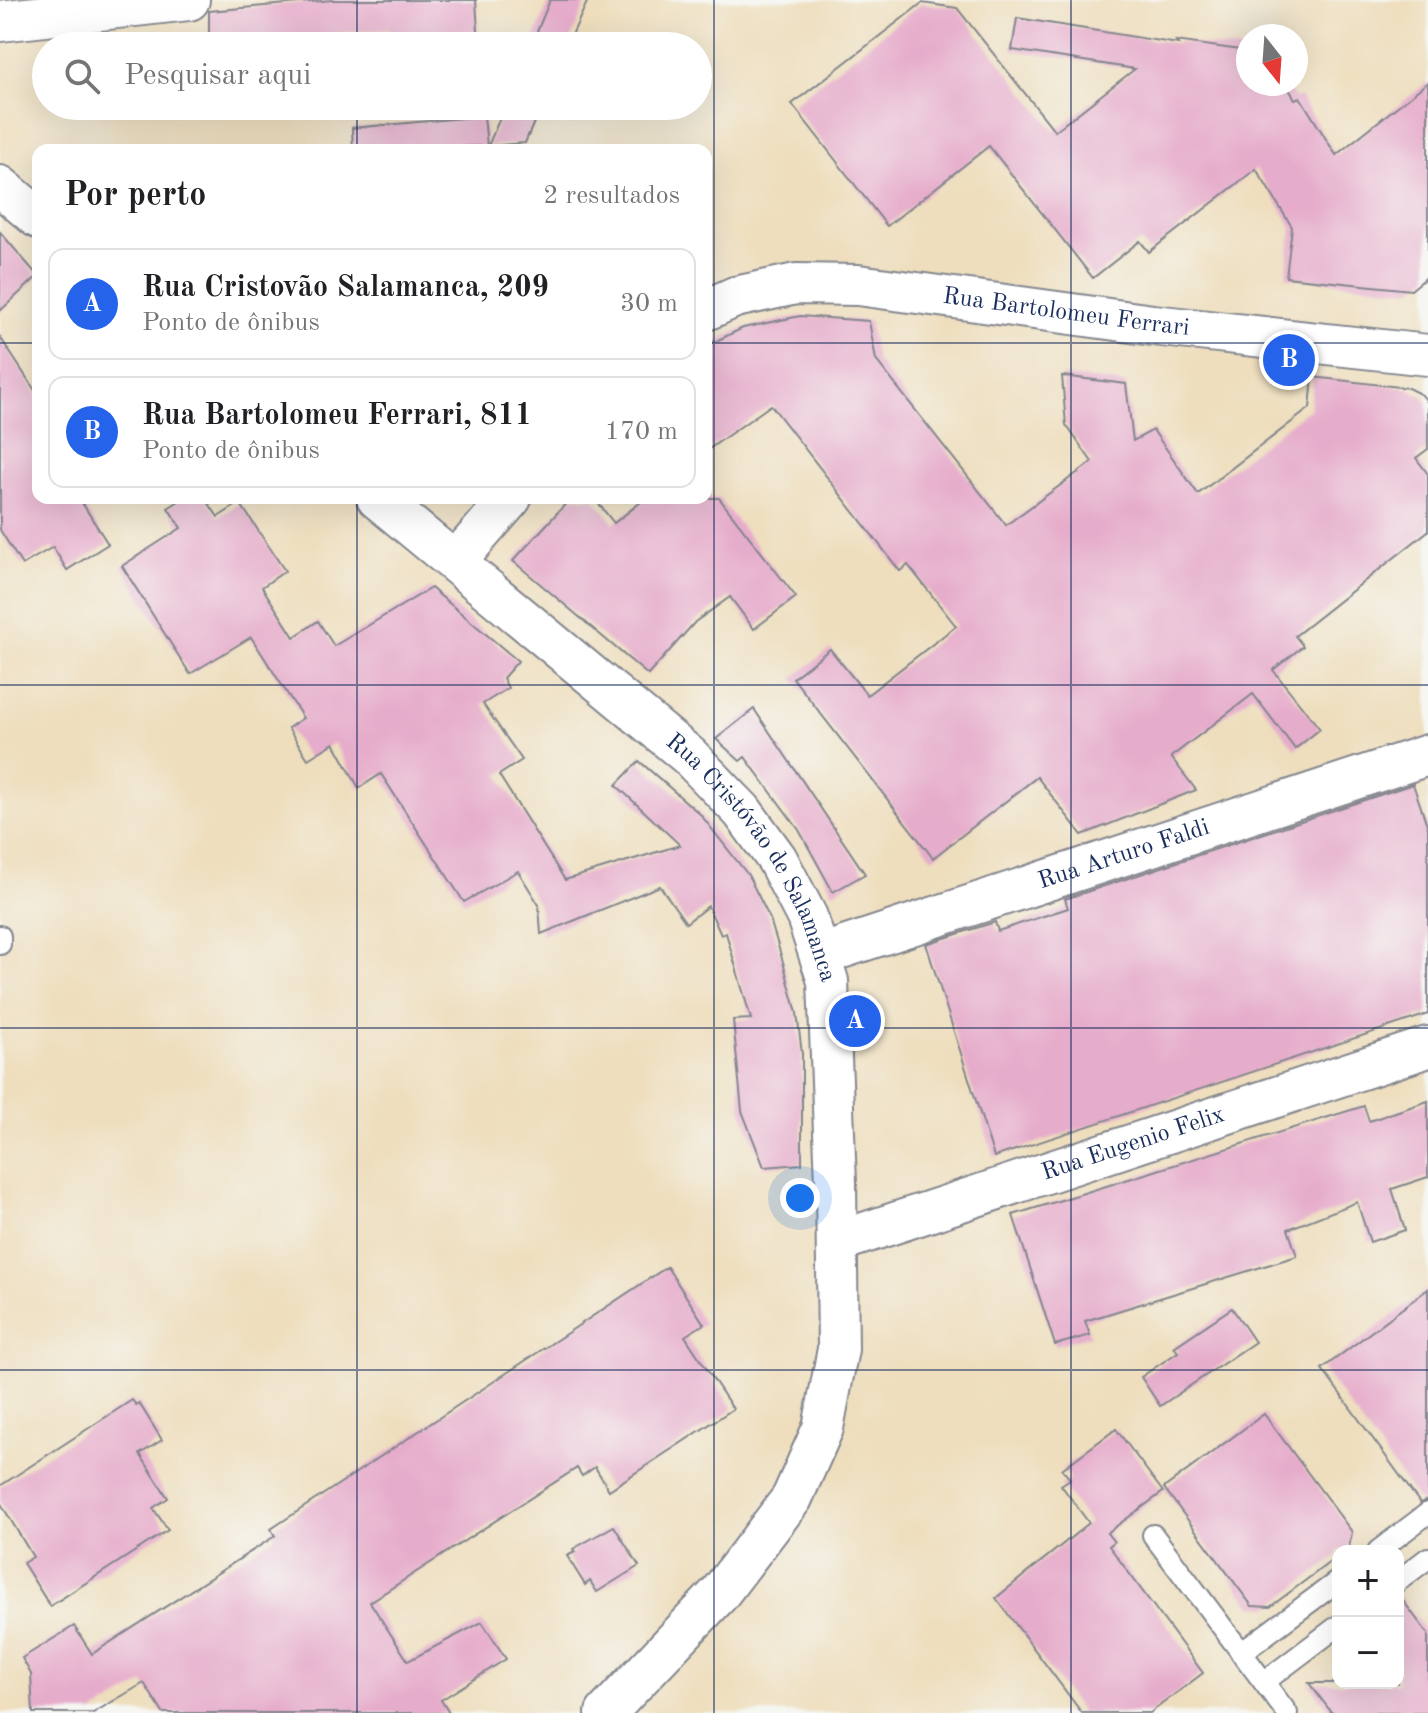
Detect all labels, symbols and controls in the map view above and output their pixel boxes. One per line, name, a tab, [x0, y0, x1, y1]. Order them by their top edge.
north arrow	[1236, 24, 1308, 96]
search box	[32, 32, 712, 120]
icon: search	[60, 54, 104, 98]
text: Pesquisar aqui	[124, 61, 311, 91]
text: Por perto	[64, 179, 206, 213]
text: 2 resultados	[543, 183, 680, 209]
text: Rua Cristovão Salamanca, 209	[142, 273, 549, 303]
street label: Rua Bartolomeu Ferrari	[941, 285, 1191, 341]
text: A	[82, 291, 102, 317]
text: 30 m	[620, 291, 678, 317]
text: Ponto de ônibus	[142, 310, 320, 336]
pin: B	[1263, 330, 1315, 390]
text: Rua Bartolomeu Ferrari, 811	[142, 401, 532, 431]
text: B	[83, 419, 101, 445]
text: 170 m	[605, 419, 678, 445]
text: Ponto de ônibus	[142, 438, 320, 464]
street label: Rua Cristóvão de Salamanca	[661, 730, 840, 985]
street label: Rua Arturo Faldi	[1035, 816, 1213, 894]
pin: A	[829, 991, 881, 1051]
street label: Rua Eugenio Felix	[1039, 1103, 1228, 1186]
your location	[780, 1178, 820, 1218]
map controls	[1332, 1545, 1404, 1689]
button: +	[1332, 1545, 1404, 1617]
button: −	[1332, 1617, 1404, 1689]

